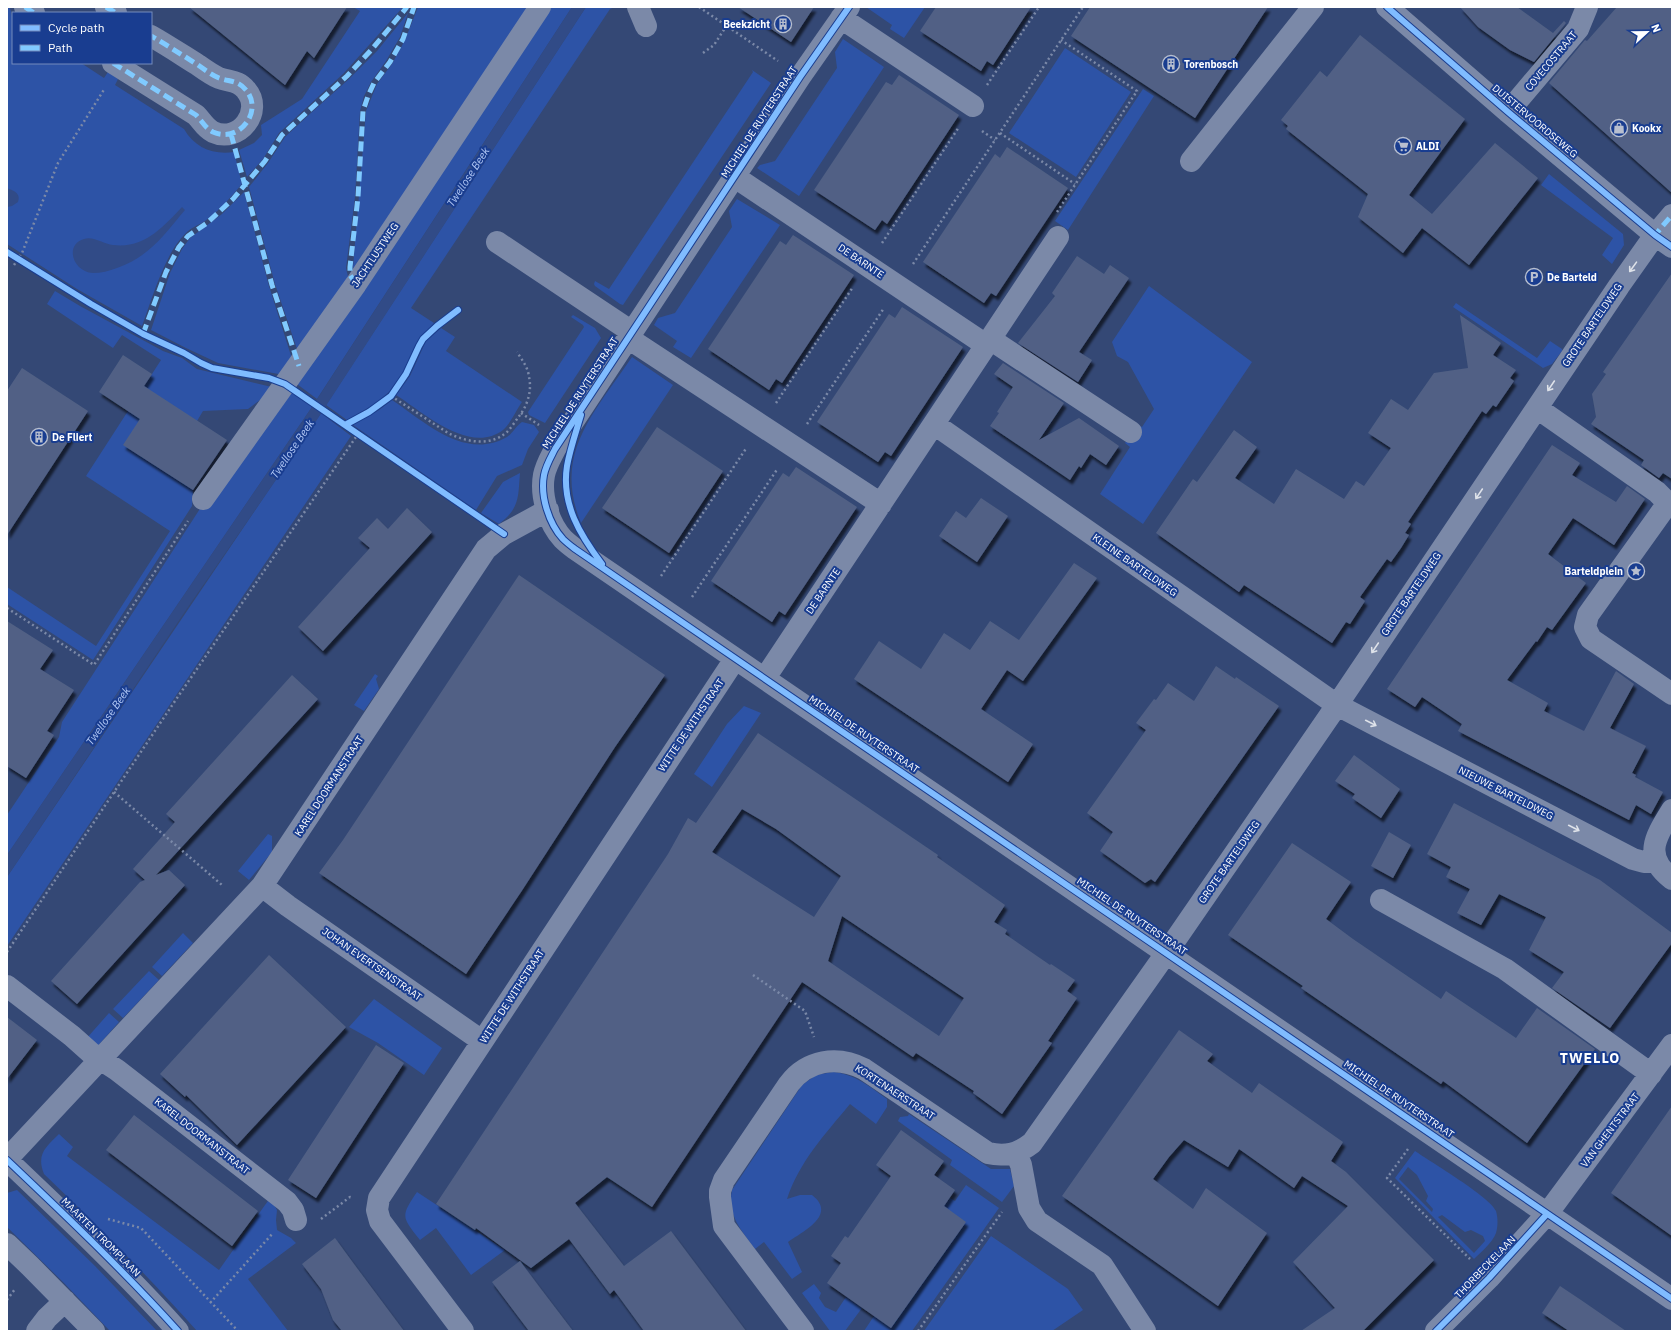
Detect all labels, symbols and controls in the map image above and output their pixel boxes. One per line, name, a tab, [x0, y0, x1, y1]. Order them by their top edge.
legend	[12, 12, 152, 64]
north arrow	[1627, 12, 1667, 52]
building icon: Beekzicht	[773, 14, 793, 34]
place label: Beekzicht	[723, 18, 770, 31]
text: Cycle path	[48, 20, 105, 35]
text: N	[1648, 22, 1664, 35]
street label: COVECOSTRAAT	[1522, 28, 1580, 94]
text: Path	[48, 40, 73, 55]
building icon: Torenbosch	[1161, 54, 1181, 74]
place label: Torenbosch	[1184, 58, 1238, 71]
street label: MICHIEL DE RUYTERSTRAAT	[718, 64, 800, 180]
street label: DUISTERVOORDSEWEG	[1490, 81, 1580, 161]
shop icon: Kookx	[1609, 118, 1629, 138]
place label: Kookx	[1632, 122, 1662, 135]
supermarket icon: ALDI	[1393, 136, 1413, 156]
place label: ALDI	[1416, 140, 1439, 153]
water label: Twellose Beek	[444, 144, 493, 209]
street label: JACHTLUSTWEG	[349, 220, 401, 290]
street label: DE BARNTE	[835, 241, 887, 281]
one-way arrow	[1628, 261, 1637, 272]
parking icon: De Barteld	[1524, 267, 1544, 287]
place label: De Barteld	[1547, 271, 1597, 284]
street label: GROTE BARTELDWEG	[1559, 281, 1625, 369]
street label: MICHIEL DE RUYTERSTRAAT	[539, 335, 621, 451]
one-way arrow	[1547, 380, 1555, 391]
water label: Twellose Beek	[267, 417, 317, 481]
building icon: De Fliert	[29, 427, 49, 447]
place label: De Fliert	[52, 431, 92, 444]
one-way arrow	[1475, 488, 1483, 499]
street label: KLEINE BARTELDWEG	[1090, 531, 1180, 599]
street label: GROTE BARTELDWEG	[1378, 550, 1444, 638]
place icon: Barteldplein	[1626, 561, 1646, 581]
street label: DE BARNTE	[803, 565, 843, 617]
place label: Barteldplein	[1564, 565, 1623, 578]
one-way arrow	[1371, 642, 1379, 653]
street label: WITTE DE WITHSTRAAT	[655, 676, 727, 774]
water label: Twellose Beek	[83, 684, 133, 748]
street label: MICHIEL DE RUYTERSTRAAT	[806, 692, 922, 776]
one-way arrow	[1365, 720, 1377, 727]
street label: KAREL DOORMANSTRAAT	[292, 733, 366, 839]
street label: NIEUWE BARTELDWEG	[1456, 763, 1556, 823]
street label: GROTE BARTELDWEG	[1196, 818, 1262, 906]
one-way arrow	[1568, 825, 1580, 832]
street label: MICHIEL DE RUYTERSTRAAT	[1074, 874, 1190, 958]
street label: JOHAN EVERTSENSTRAAT	[320, 925, 425, 1004]
street label: WITTE DE WITHSTRAAT	[477, 946, 547, 1045]
district label: TWELLO	[1560, 1049, 1620, 1067]
street label: MICHIEL DE RUYTERSTRAAT	[1341, 1057, 1457, 1141]
street label: KORTENAERSTRAAT	[853, 1061, 938, 1123]
street label: VAN GHENTSTRAAT	[1578, 1090, 1642, 1170]
street label: KAREL DOORMANSTRAAT	[152, 1095, 252, 1177]
street label: MAARTEN TROMPLAAN	[59, 1195, 143, 1279]
street label: THORBECKELAAN	[1452, 1233, 1518, 1301]

